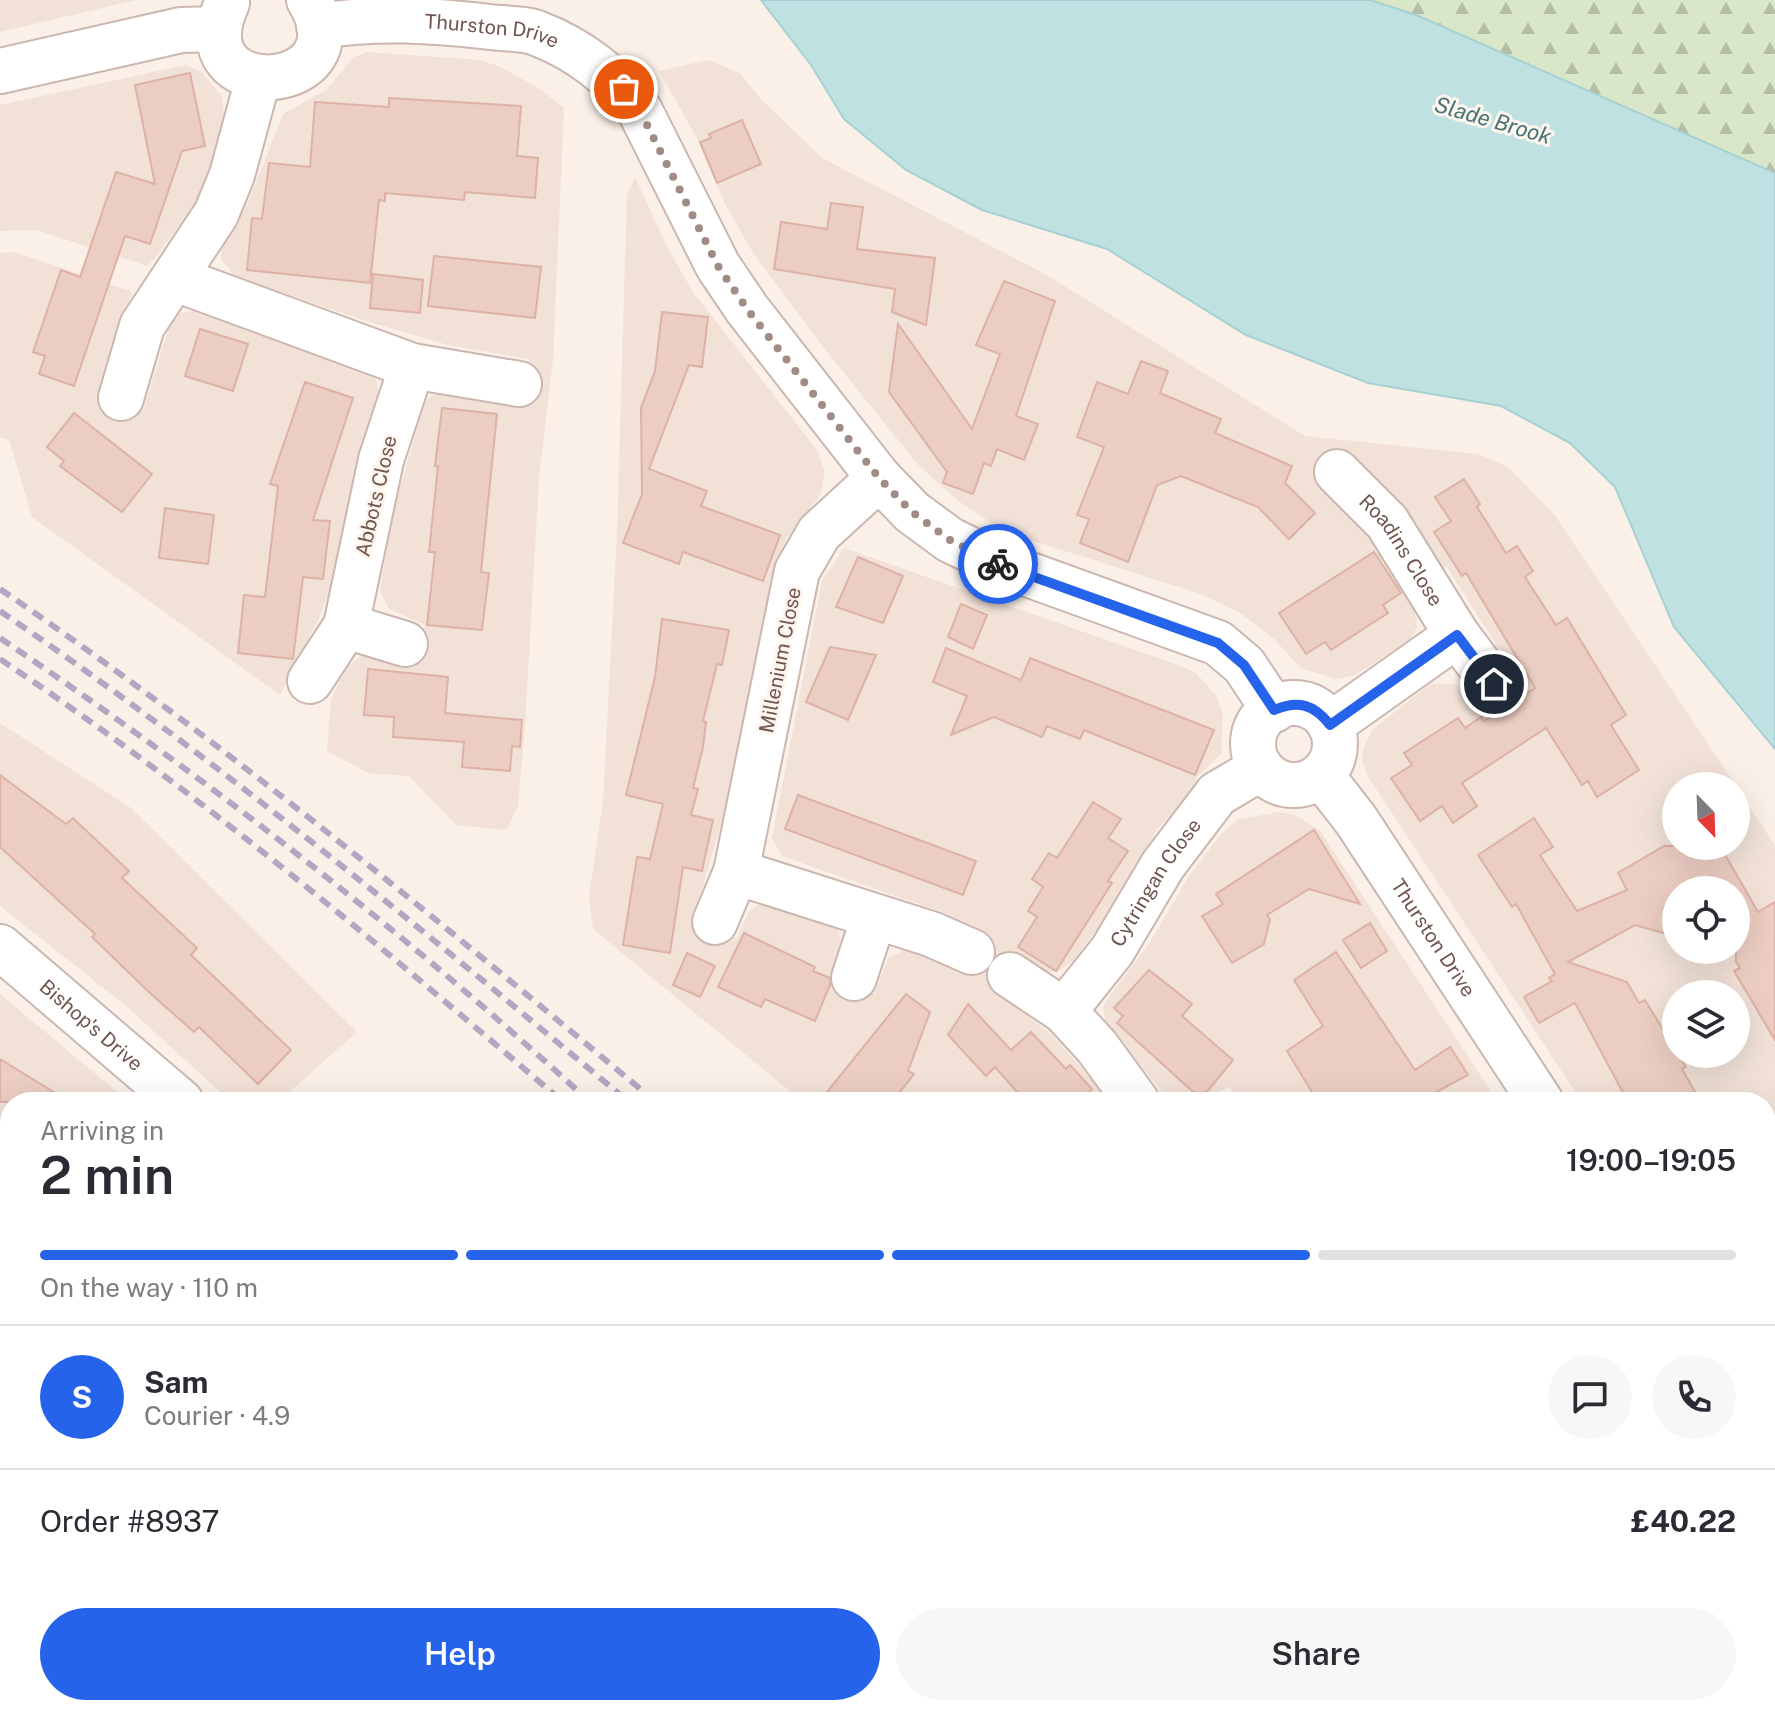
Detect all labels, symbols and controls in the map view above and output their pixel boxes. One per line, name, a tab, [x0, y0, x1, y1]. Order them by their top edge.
street label: Thurston Drive	[424, 9, 563, 53]
pin	[590, 55, 658, 123]
icon: bag	[602, 67, 646, 111]
water label: Slade Brook	[1432, 91, 1555, 149]
street label: Abbots Close	[350, 433, 402, 559]
street label: Roadins Close	[1354, 489, 1448, 611]
courier	[958, 524, 1038, 604]
icon: bike	[976, 542, 1020, 586]
street label: Millenium Close	[754, 585, 806, 735]
pin	[1460, 650, 1528, 718]
icon: home	[1472, 662, 1516, 706]
north arrow	[1662, 772, 1750, 860]
map controls	[1662, 772, 1750, 1068]
street label: Cytringan Close	[1105, 814, 1206, 951]
street label: Thurston Drive	[1386, 874, 1481, 1001]
button: locate	[1662, 876, 1750, 964]
street label: Bishop's Drive	[35, 974, 148, 1076]
button: layers	[1662, 980, 1750, 1068]
text: Arriving in	[40, 1115, 164, 1146]
text: 19:00–19:05	[1566, 1142, 1736, 1178]
text: 2 min	[40, 1145, 174, 1206]
text: On the way · 110 m	[40, 1272, 258, 1303]
button: chat	[1548, 1355, 1632, 1439]
button: phone	[1652, 1355, 1736, 1439]
text: Sam	[144, 1364, 208, 1400]
text: S	[72, 1379, 92, 1415]
text: Courier · 4.9	[144, 1400, 290, 1431]
text: Order #8937	[40, 1503, 219, 1539]
text: £40.22	[1631, 1503, 1736, 1539]
button: Help	[40, 1608, 880, 1700]
button: Share	[896, 1608, 1736, 1700]

